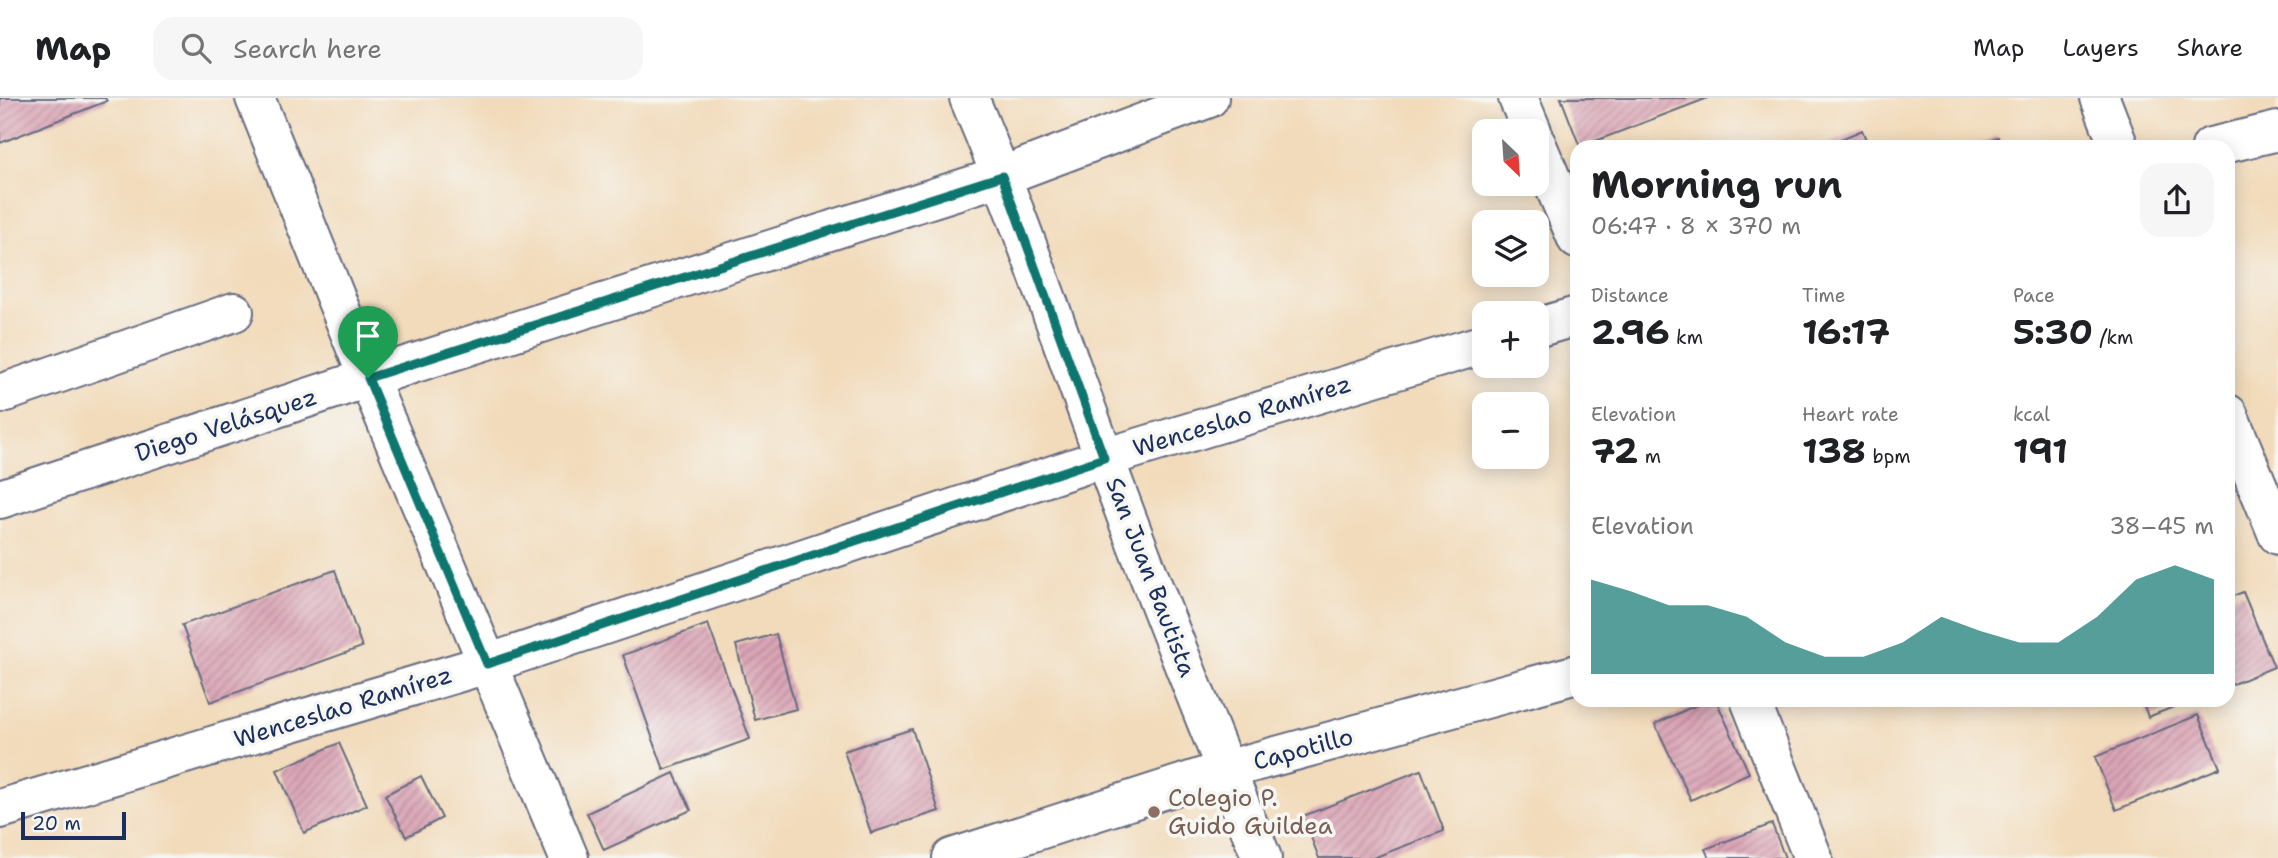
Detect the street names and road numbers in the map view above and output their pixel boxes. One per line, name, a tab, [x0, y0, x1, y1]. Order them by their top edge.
street label: Wenceslao Ramírez	[1129, 368, 1355, 464]
street label: Diego Velásquez	[131, 381, 321, 469]
street label: San Juan Bautista	[1098, 473, 1204, 681]
street label: Wenceslao Ramírez	[230, 659, 456, 755]
street label: Capotillo	[1249, 720, 1357, 778]

